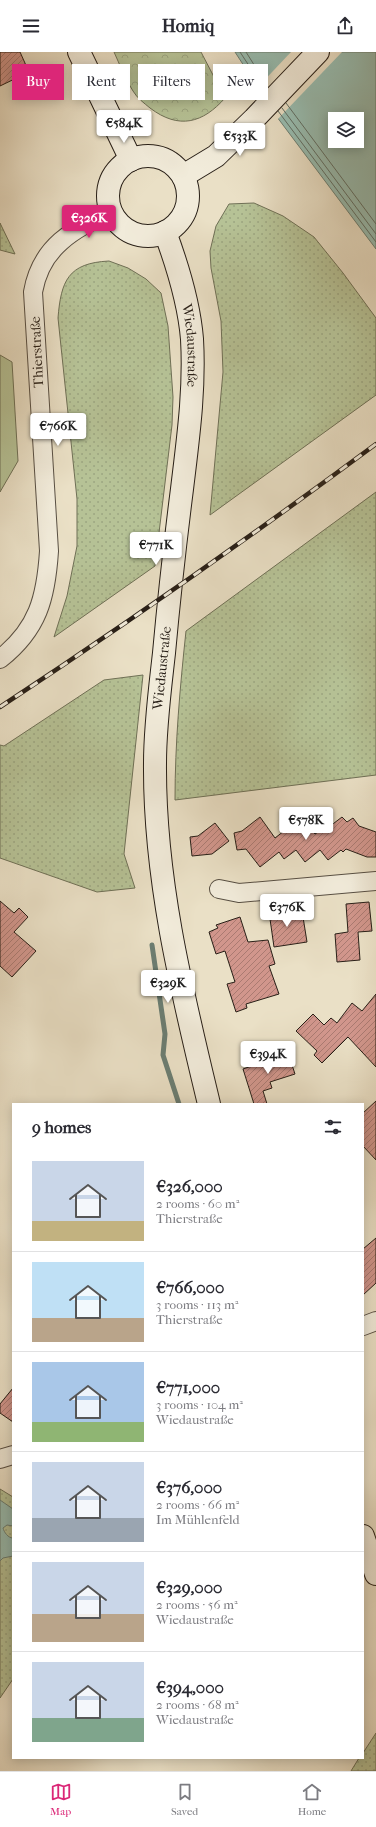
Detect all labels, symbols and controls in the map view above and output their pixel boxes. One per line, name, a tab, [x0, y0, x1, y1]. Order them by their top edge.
icon: menu	[20, 15, 42, 37]
icon: share	[334, 15, 356, 37]
text: Homiq	[162, 16, 214, 37]
chip: Buy	[12, 64, 64, 100]
chip: Rent	[72, 64, 130, 100]
chip: Filters	[138, 64, 205, 100]
chip: New	[213, 64, 268, 100]
pin: €584K	[96, 110, 152, 144]
map controls	[328, 112, 364, 148]
button: layers	[328, 112, 364, 148]
text: €584K	[106, 115, 142, 130]
pin: €533K	[212, 123, 268, 157]
text: €533K	[223, 128, 257, 143]
pin: €326K	[61, 205, 117, 239]
text: €326K	[71, 210, 107, 225]
street label: Wiedaustraße	[178, 301, 201, 388]
street label: Thierstraße	[27, 316, 47, 388]
pin: €766K	[30, 413, 86, 447]
text: €766K	[39, 418, 77, 433]
pin: €771K	[128, 532, 184, 566]
text: €771K	[139, 537, 173, 552]
street label: Wiedaustraße	[149, 625, 175, 712]
pin: €578K	[278, 807, 334, 841]
text: €578K	[288, 812, 324, 827]
pin: €376K	[259, 894, 315, 928]
text: €376K	[269, 899, 305, 914]
pin: €329K	[140, 970, 196, 1004]
text: €329K	[150, 975, 186, 990]
pin: €394K	[240, 1041, 296, 1075]
text: €394K	[250, 1046, 286, 1061]
icon: filters	[322, 1116, 344, 1138]
text: 9 homes	[32, 1117, 91, 1137]
text: €326,000	[156, 1176, 223, 1196]
icon: home	[64, 1177, 112, 1225]
text: 2 rooms · 60 m²	[156, 1196, 239, 1211]
text: Thierstraße	[156, 1211, 223, 1226]
text: €766,000	[156, 1277, 224, 1297]
icon: home	[64, 1278, 112, 1326]
text: 3 rooms · 113 m²	[156, 1297, 238, 1312]
text: Thierstraße	[156, 1312, 223, 1327]
text: €771,000	[156, 1377, 220, 1397]
icon: home	[64, 1378, 112, 1426]
text: 3 rooms · 104 m²	[156, 1397, 243, 1412]
text: Wiedaustraße	[156, 1412, 234, 1427]
text: €376,000	[156, 1477, 222, 1497]
icon: home	[64, 1478, 112, 1526]
text: 2 rooms · 66 m²	[156, 1497, 239, 1512]
text: Im Mühlenfeld	[156, 1512, 240, 1527]
text: €329,000	[156, 1577, 222, 1597]
icon: home	[64, 1578, 112, 1626]
text: 2 rooms · 56 m²	[156, 1597, 238, 1612]
text: Wiedaustraße	[156, 1612, 234, 1627]
text: €394,000	[156, 1677, 224, 1697]
icon: home	[64, 1678, 112, 1726]
text: 2 rooms · 68 m²	[156, 1697, 239, 1712]
text: Wiedaustraße	[156, 1712, 234, 1727]
tab: Map	[50, 1781, 72, 1818]
tab: Saved	[171, 1781, 198, 1818]
tab: Home	[298, 1781, 326, 1818]

